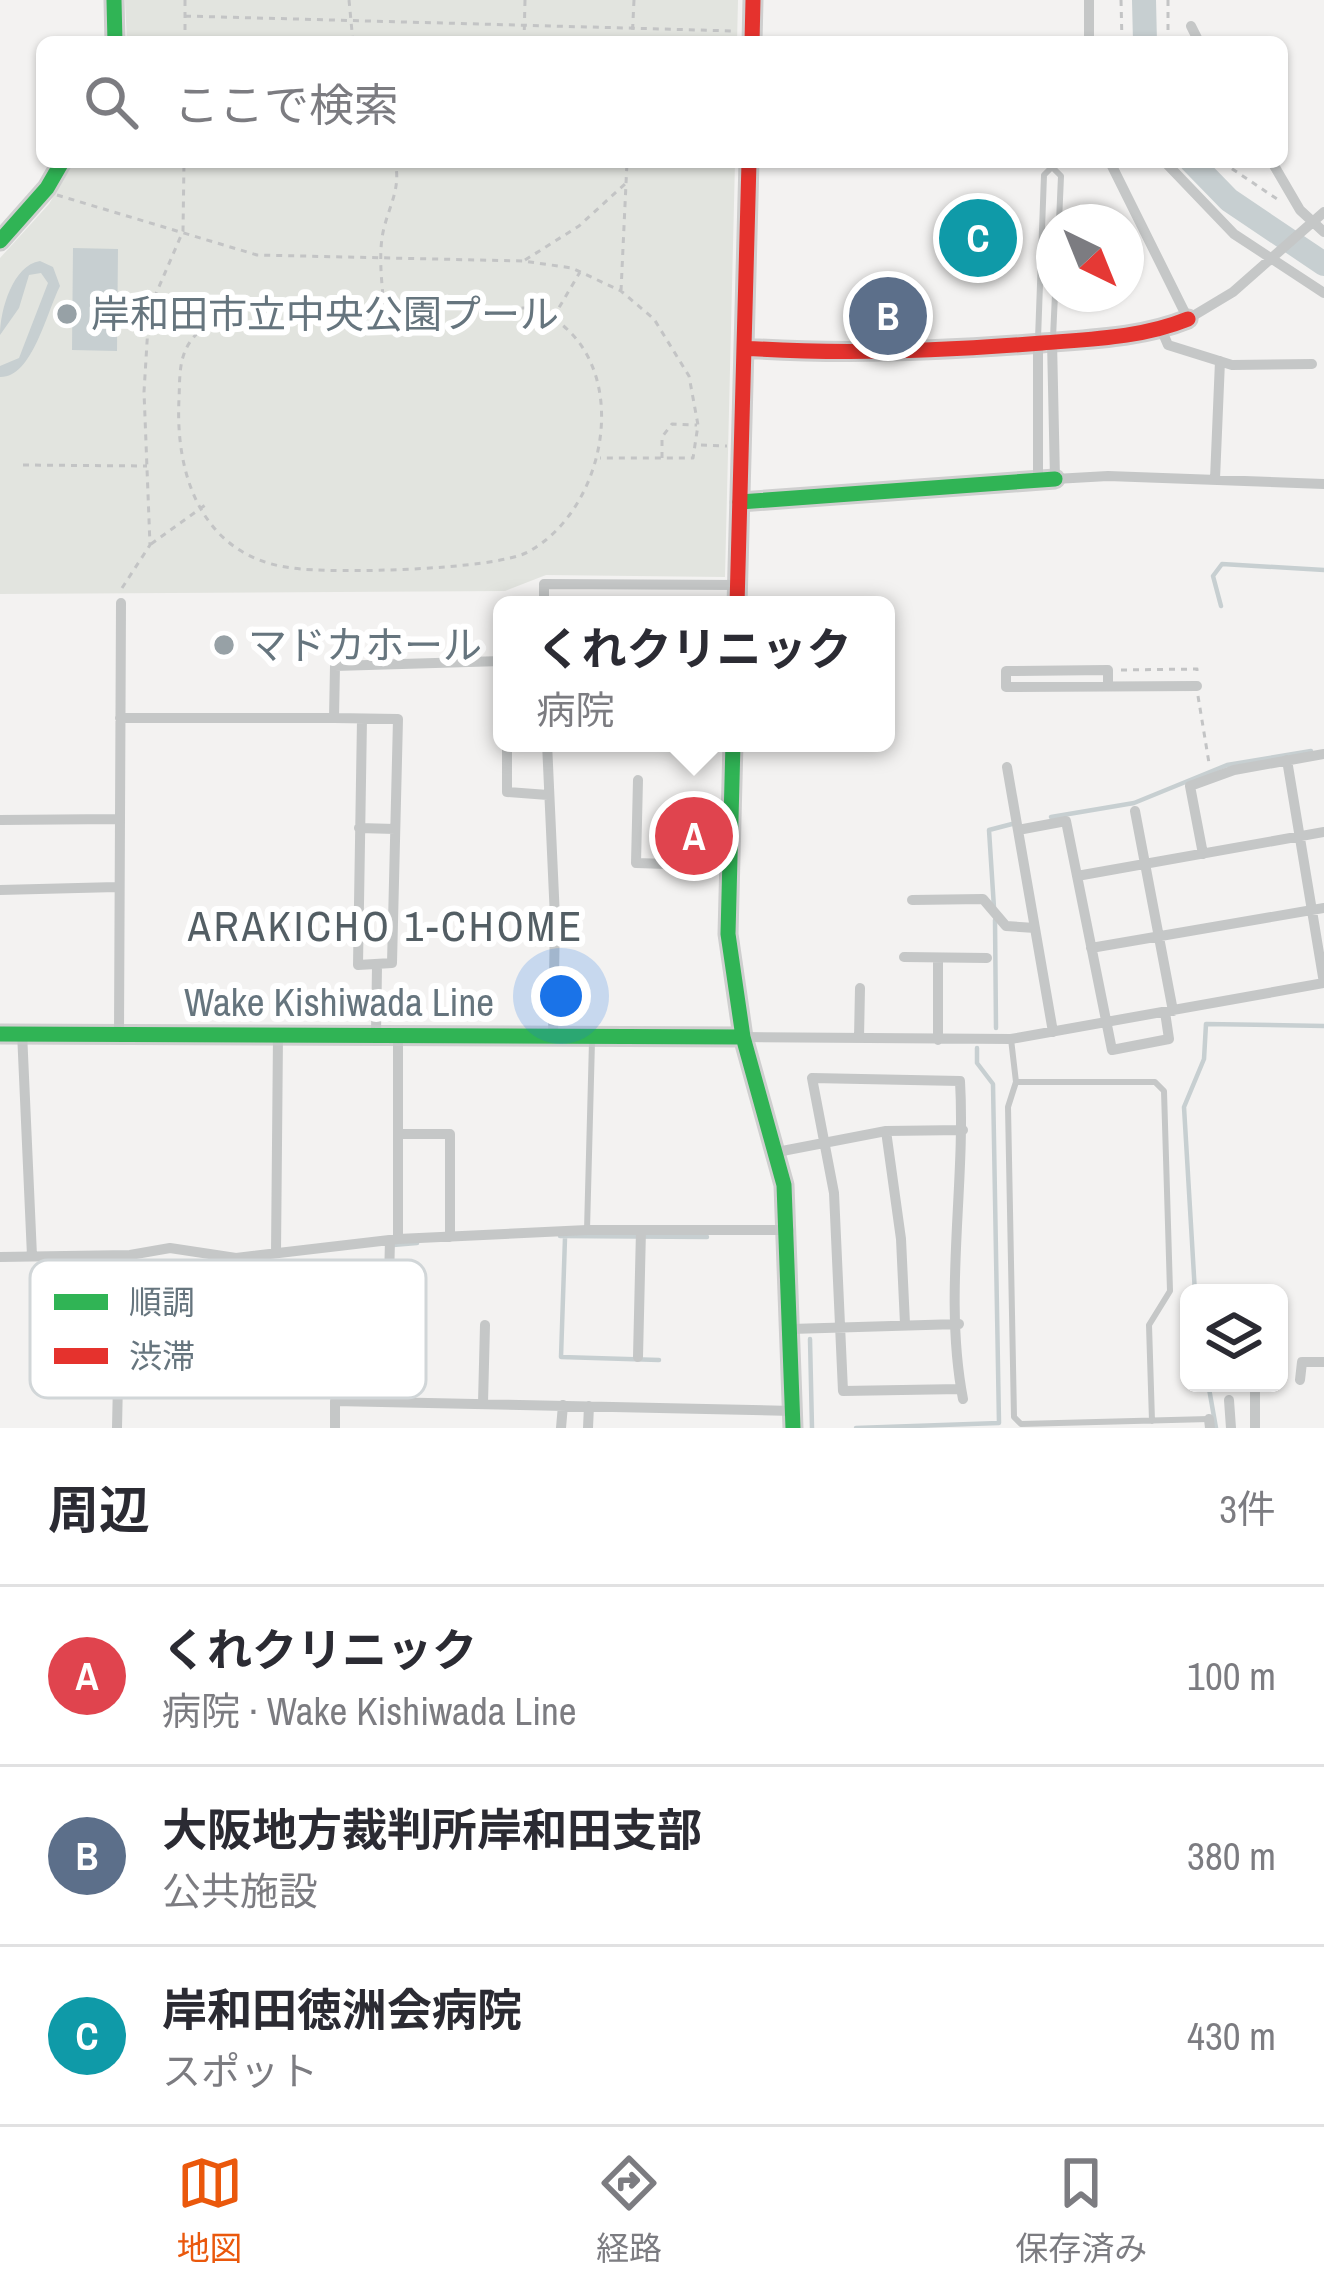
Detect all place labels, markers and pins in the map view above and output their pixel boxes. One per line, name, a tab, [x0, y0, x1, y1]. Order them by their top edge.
pin: C	[939, 193, 1017, 283]
pin: B	[849, 271, 927, 361]
place label: 岸和田市立中央公園プール	[91, 288, 559, 340]
marker: 岸和田市立中央公園プール	[54, 301, 80, 327]
place label: マドカホール	[248, 619, 482, 671]
marker: マドカホール	[211, 632, 237, 658]
pin: A	[655, 791, 733, 881]

